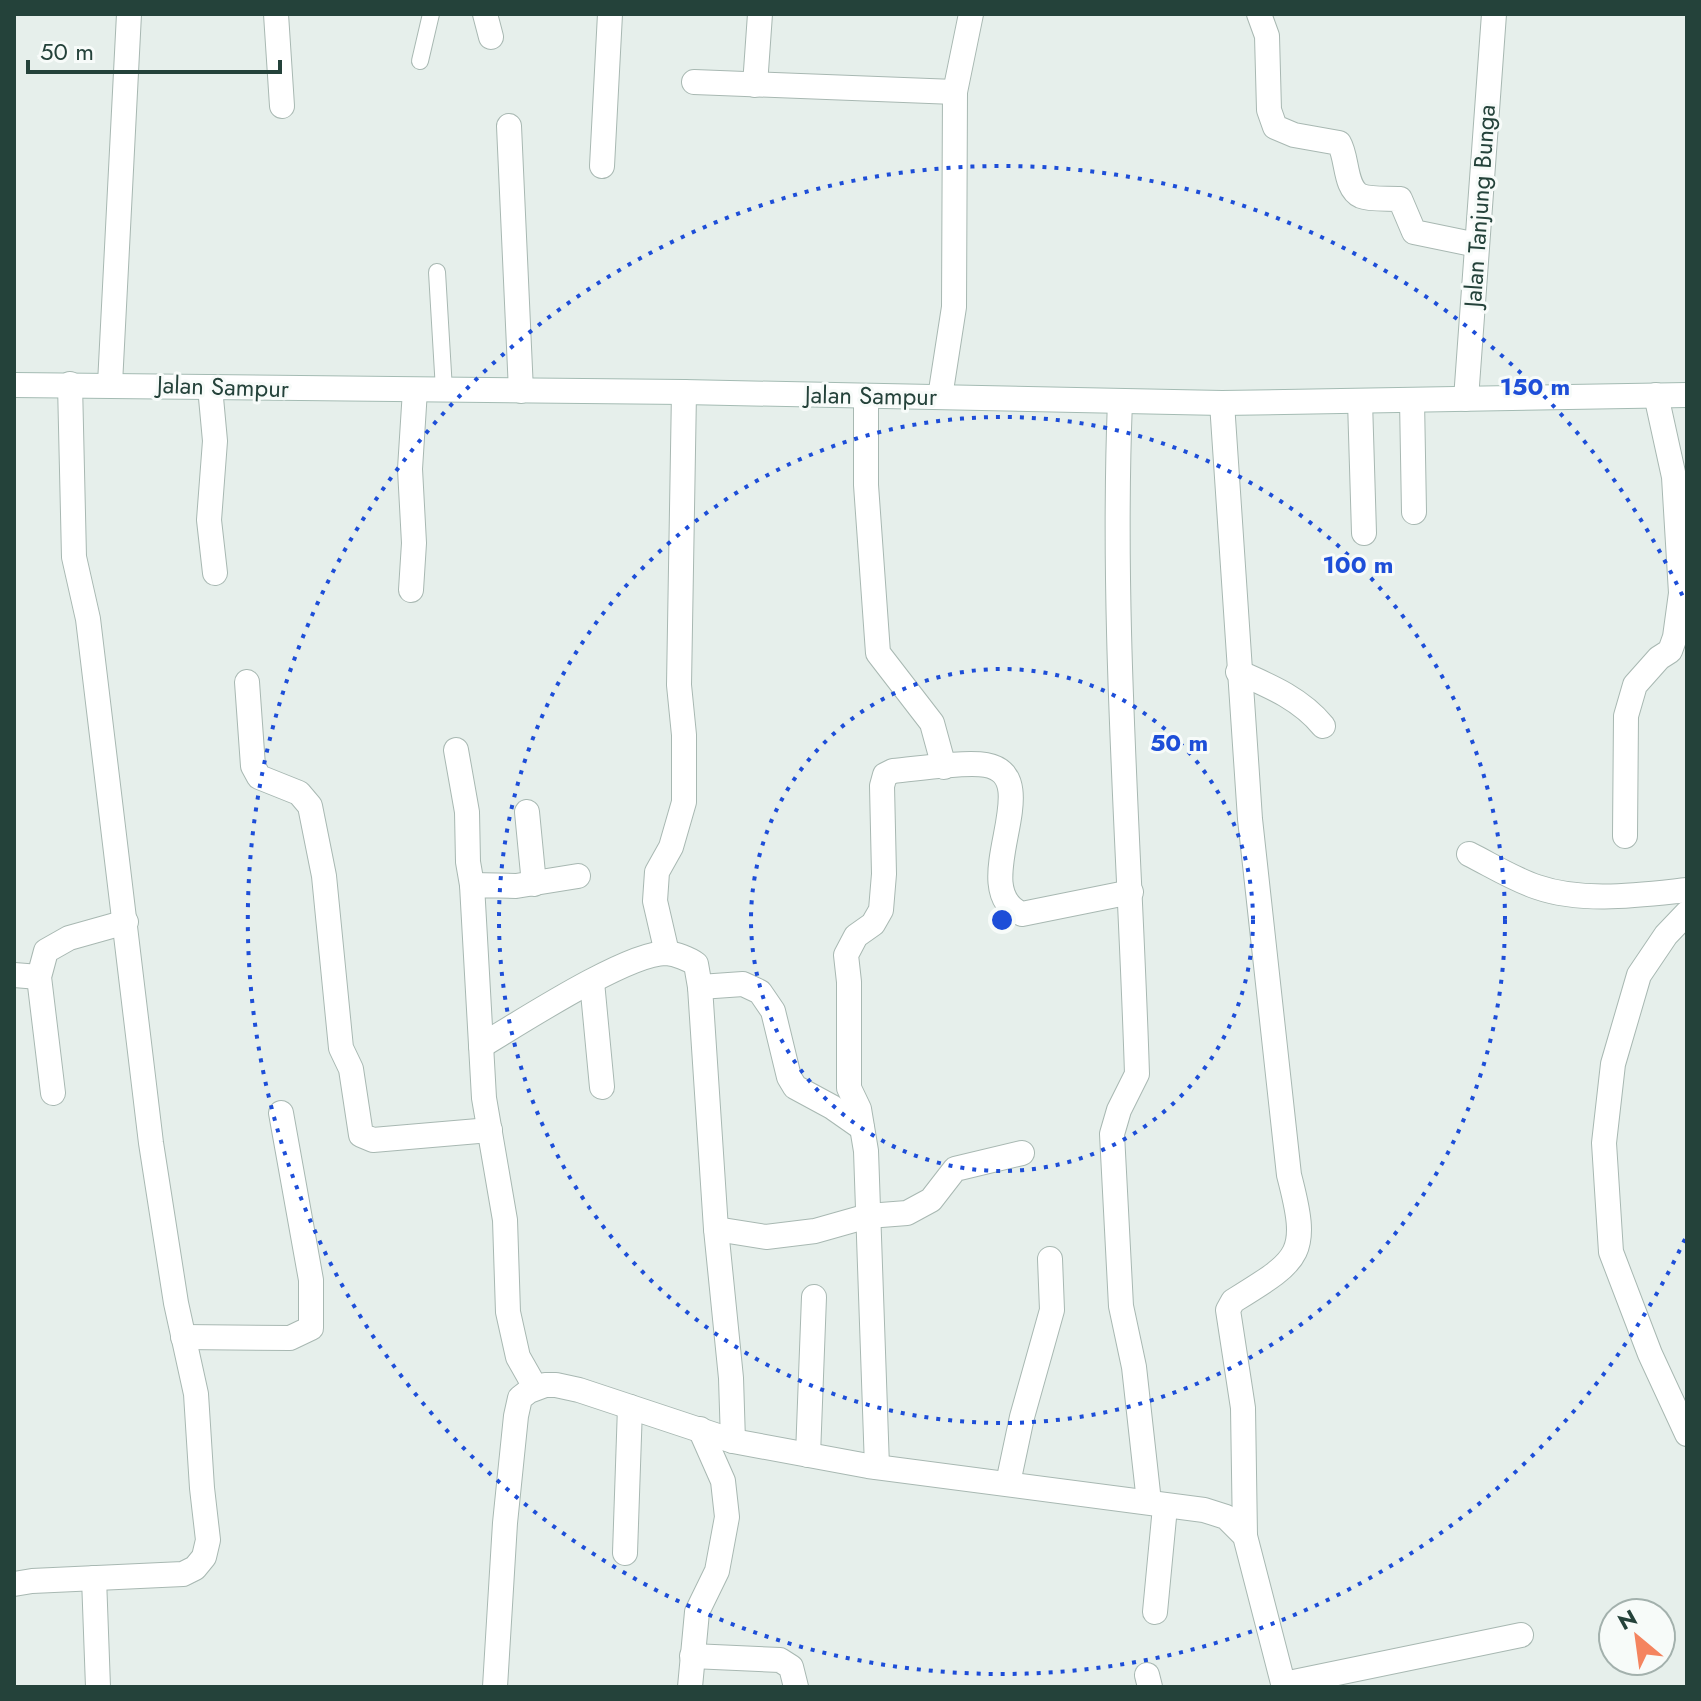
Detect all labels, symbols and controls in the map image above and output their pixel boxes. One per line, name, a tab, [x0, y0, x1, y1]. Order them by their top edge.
scale bar	[28, 24, 280, 74]
text: 50 m	[40, 34, 94, 69]
street label: Jalan Tanjung Bunga	[1455, 104, 1504, 311]
street label: Jalan Sampur	[153, 367, 290, 406]
text: 150 m	[1500, 369, 1570, 404]
street label: Jalan Sampur	[802, 377, 938, 414]
text: 100 m	[1323, 547, 1393, 582]
text: 50 m	[1150, 725, 1208, 760]
centre of rings	[988, 906, 1016, 934]
north arrow	[1597, 1597, 1677, 1677]
text: N	[1612, 1601, 1643, 1638]

